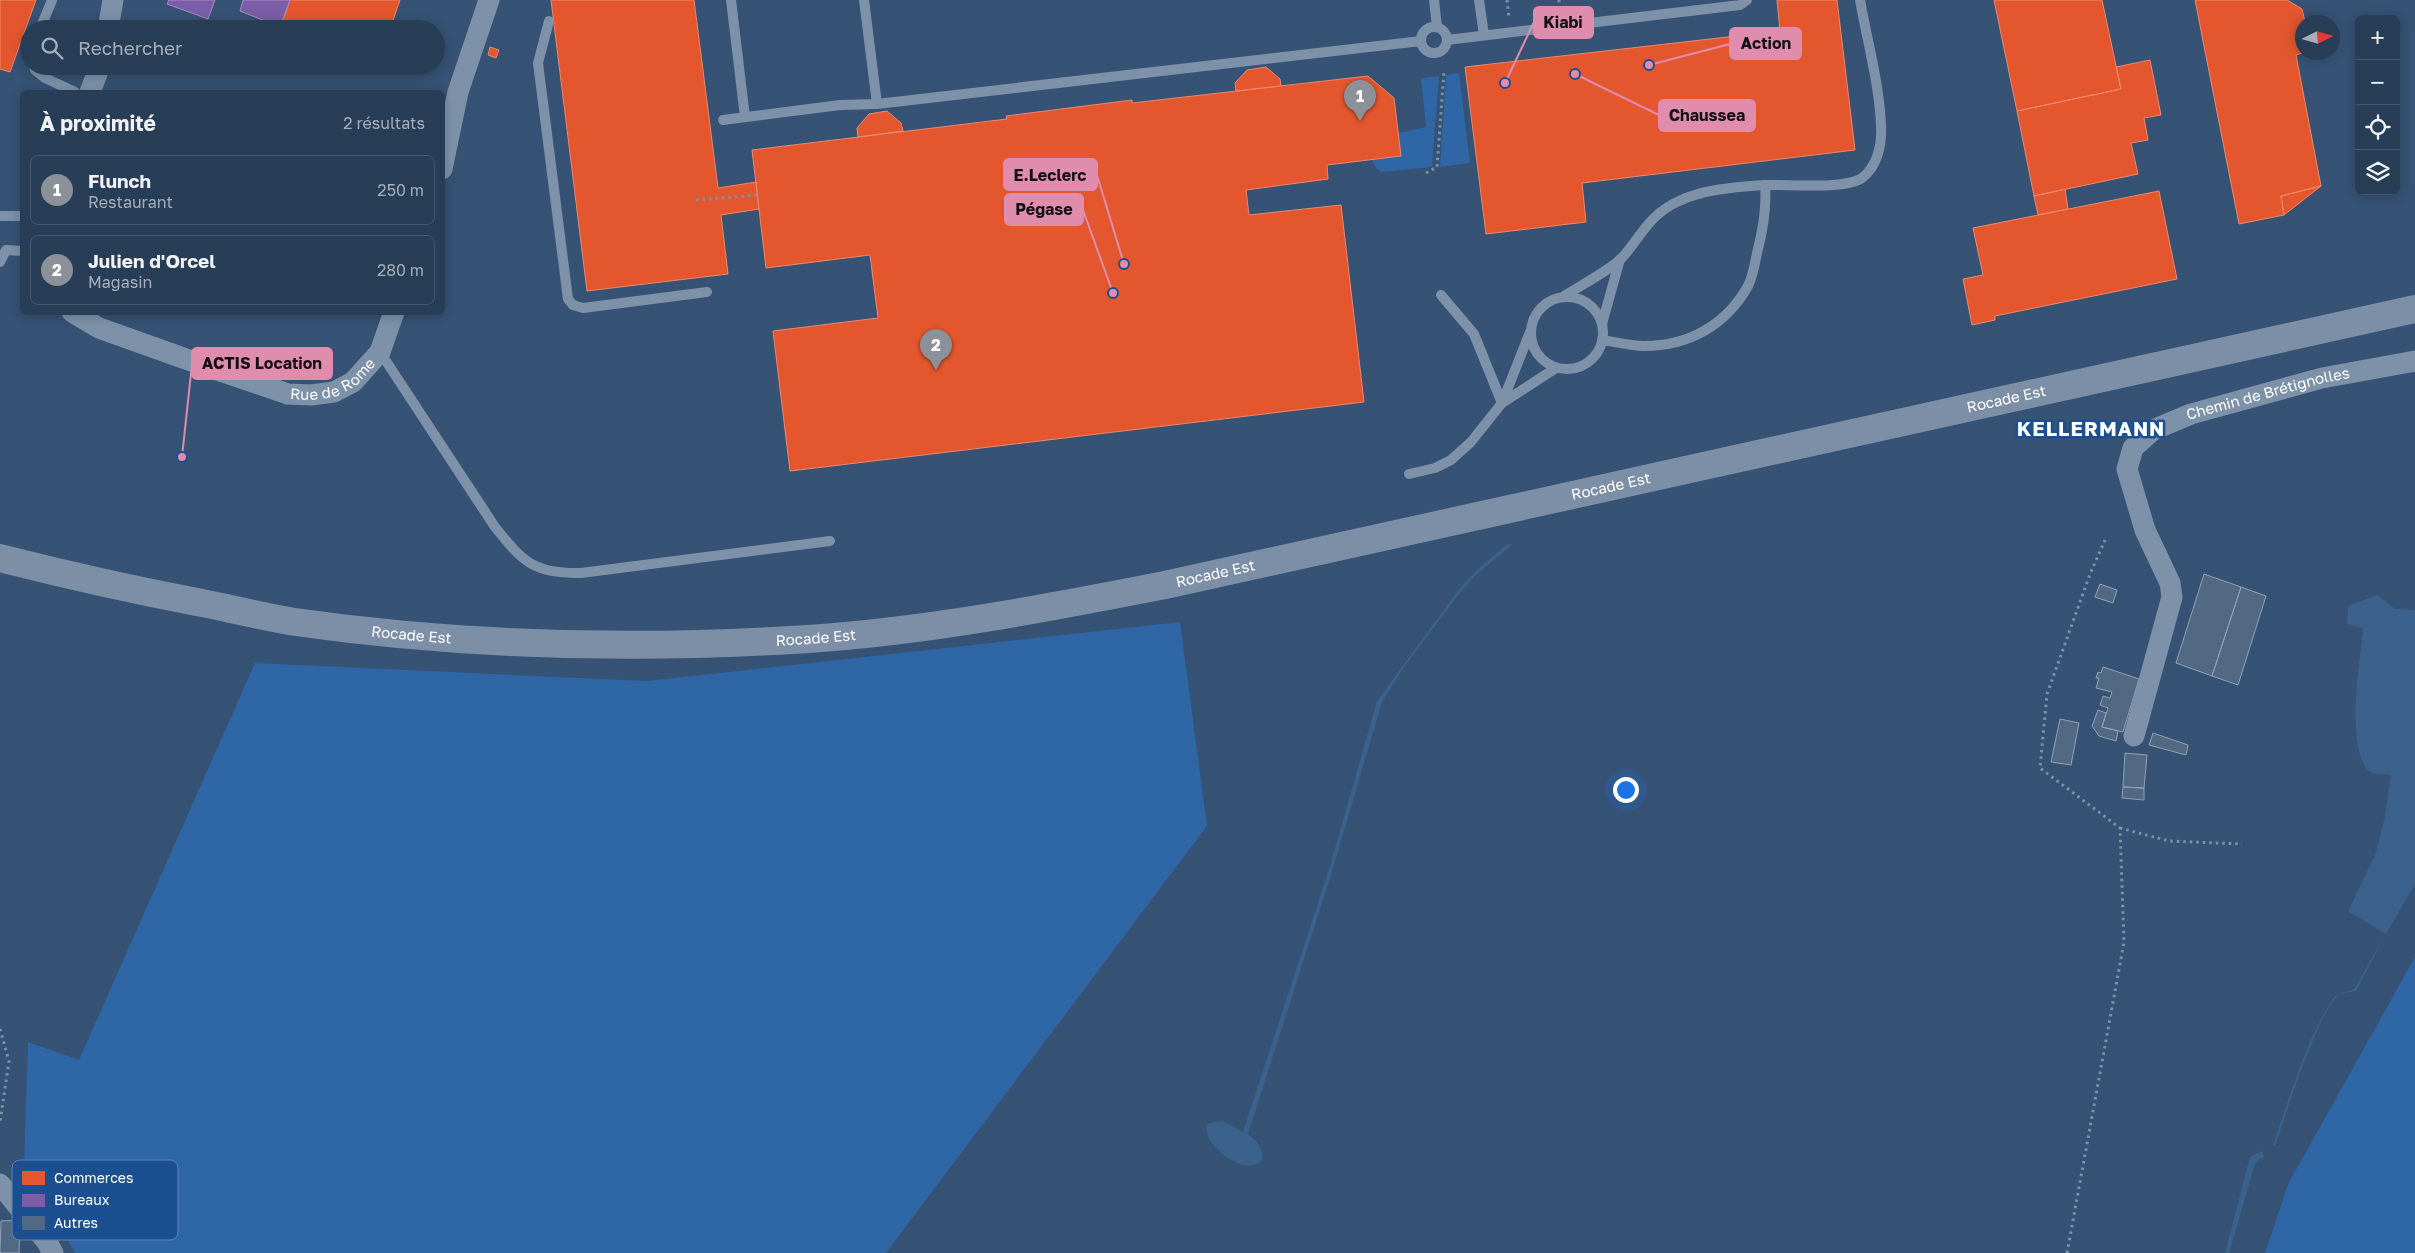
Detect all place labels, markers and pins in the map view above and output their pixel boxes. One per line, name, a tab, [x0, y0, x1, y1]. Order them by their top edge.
callout: Kiabi	[1534, 7, 1593, 38]
callout: Action	[1730, 28, 1801, 59]
pin: 1	[1344, 80, 1376, 121]
callout: Chaussea	[1659, 100, 1755, 131]
callout: E.Leclerc	[1004, 159, 1097, 190]
callout: Pégase	[1005, 194, 1083, 225]
pin: 2	[920, 329, 952, 370]
callout: ACTIS Location	[192, 348, 332, 379]

